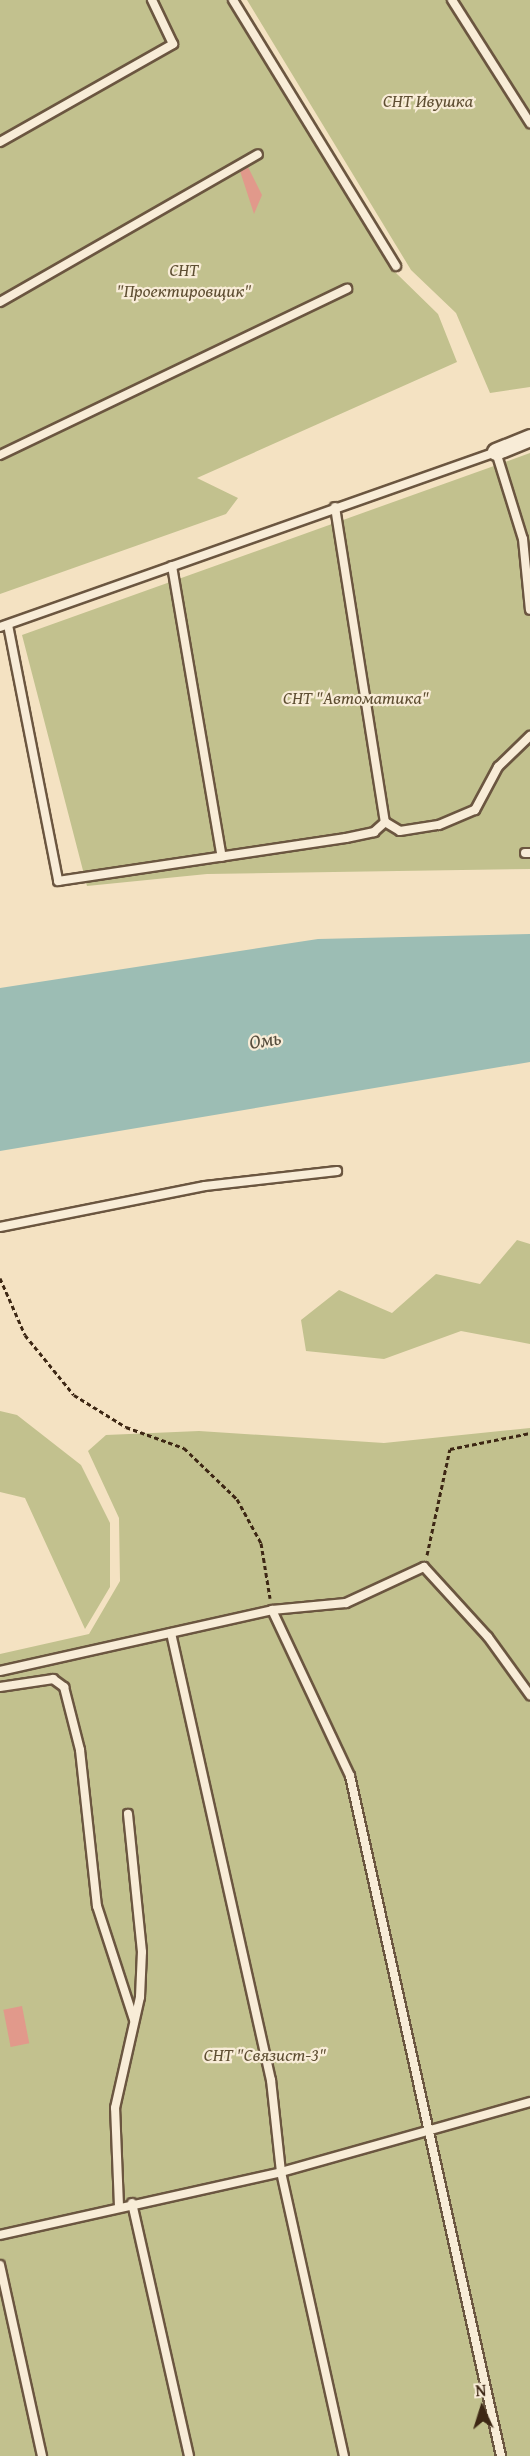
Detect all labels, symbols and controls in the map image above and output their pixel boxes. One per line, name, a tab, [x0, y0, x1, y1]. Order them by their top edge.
park label: СНТ Ивушка	[383, 90, 473, 112]
park label: СНТ "Проектировщик"	[116, 260, 252, 302]
park label: СНТ "Автоматика"	[283, 687, 429, 709]
water label: Омь	[247, 1025, 283, 1053]
park label: СНТ "Связист-3"	[204, 2044, 326, 2066]
north arrow	[452, 2378, 512, 2438]
text: N	[475, 2378, 487, 2402]

